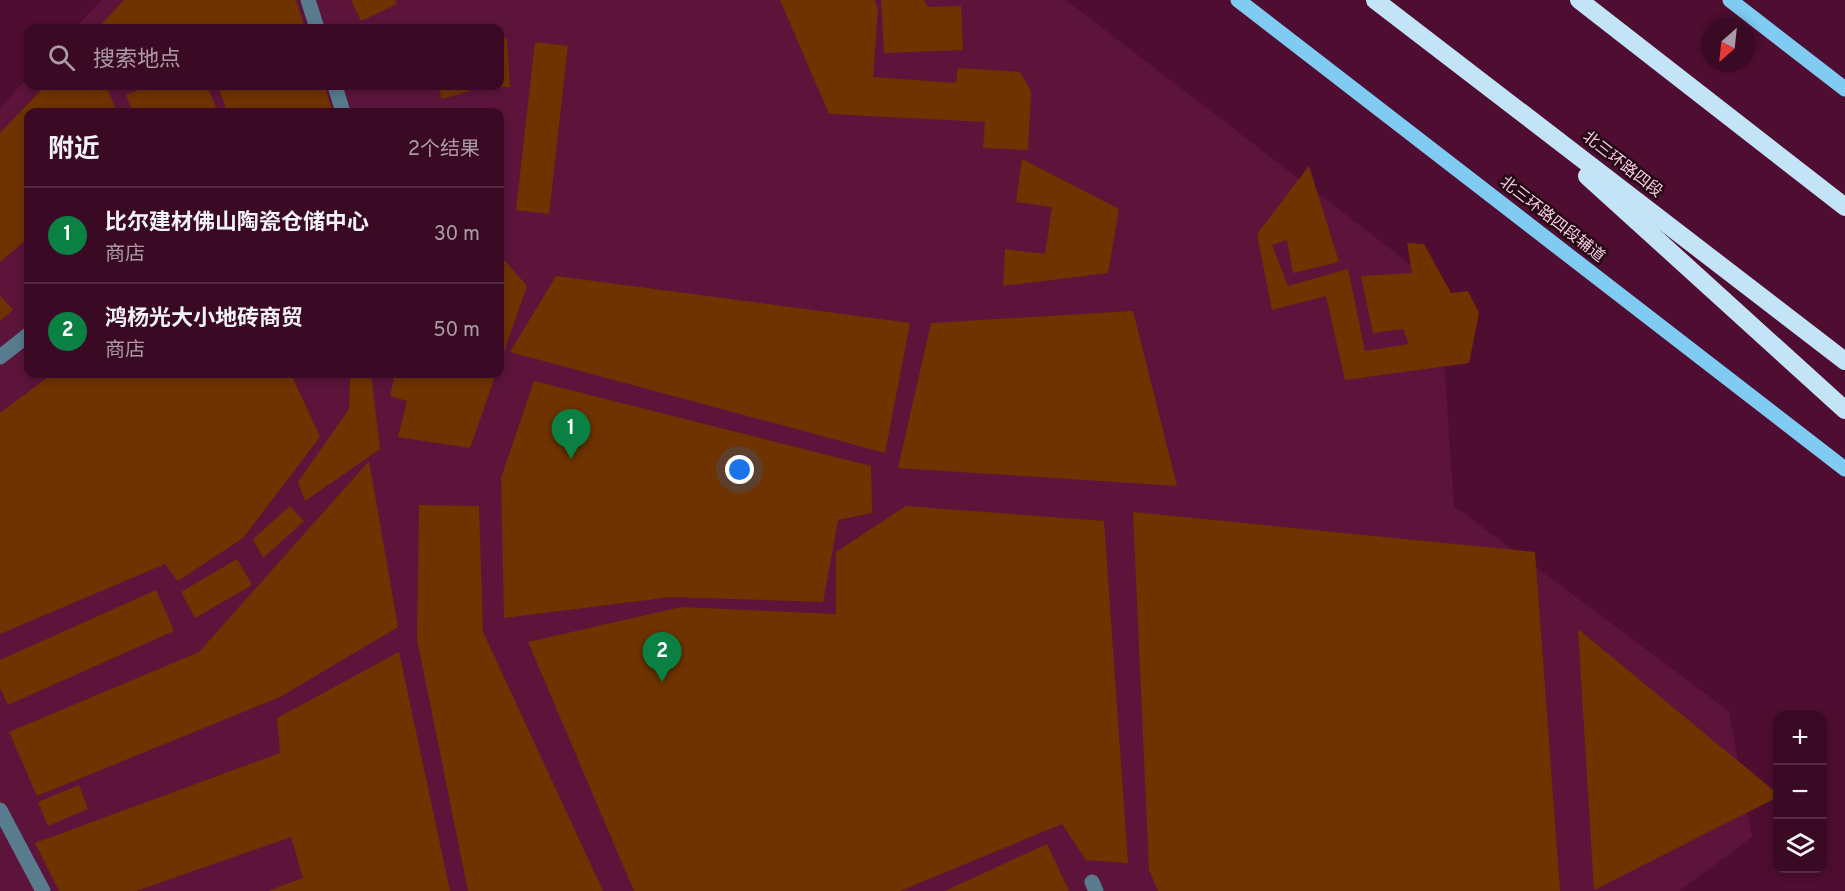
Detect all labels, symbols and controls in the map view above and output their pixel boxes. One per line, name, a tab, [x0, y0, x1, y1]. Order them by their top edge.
north arrow	[1701, 18, 1755, 72]
search box	[24, 24, 504, 90]
icon: search	[45, 41, 78, 74]
text: 搜索地点	[93, 47, 181, 74]
street label: 北三环路四段	[1578, 128, 1666, 202]
text: 附近	[48, 134, 100, 167]
text: 2个结果	[408, 137, 480, 163]
street label: 北三环路四段辅道	[1495, 173, 1609, 267]
text: 比尔建材佛山陶瓷仓储中心	[105, 210, 369, 237]
text: 1	[64, 222, 72, 248]
text: 30 m	[434, 222, 480, 248]
text: 商店	[105, 242, 145, 268]
text: 鸿杨光大小地砖商贸	[105, 306, 303, 333]
text: 2	[61, 318, 74, 344]
text: 50 m	[433, 318, 480, 344]
text: 商店	[105, 338, 145, 364]
pin: 1	[552, 410, 590, 459]
your location	[725, 455, 754, 484]
pin: 2	[642, 632, 682, 682]
map controls	[1773, 711, 1827, 873]
button: +	[1773, 711, 1827, 765]
button: −	[1773, 765, 1827, 819]
button: layers	[1773, 819, 1827, 873]

